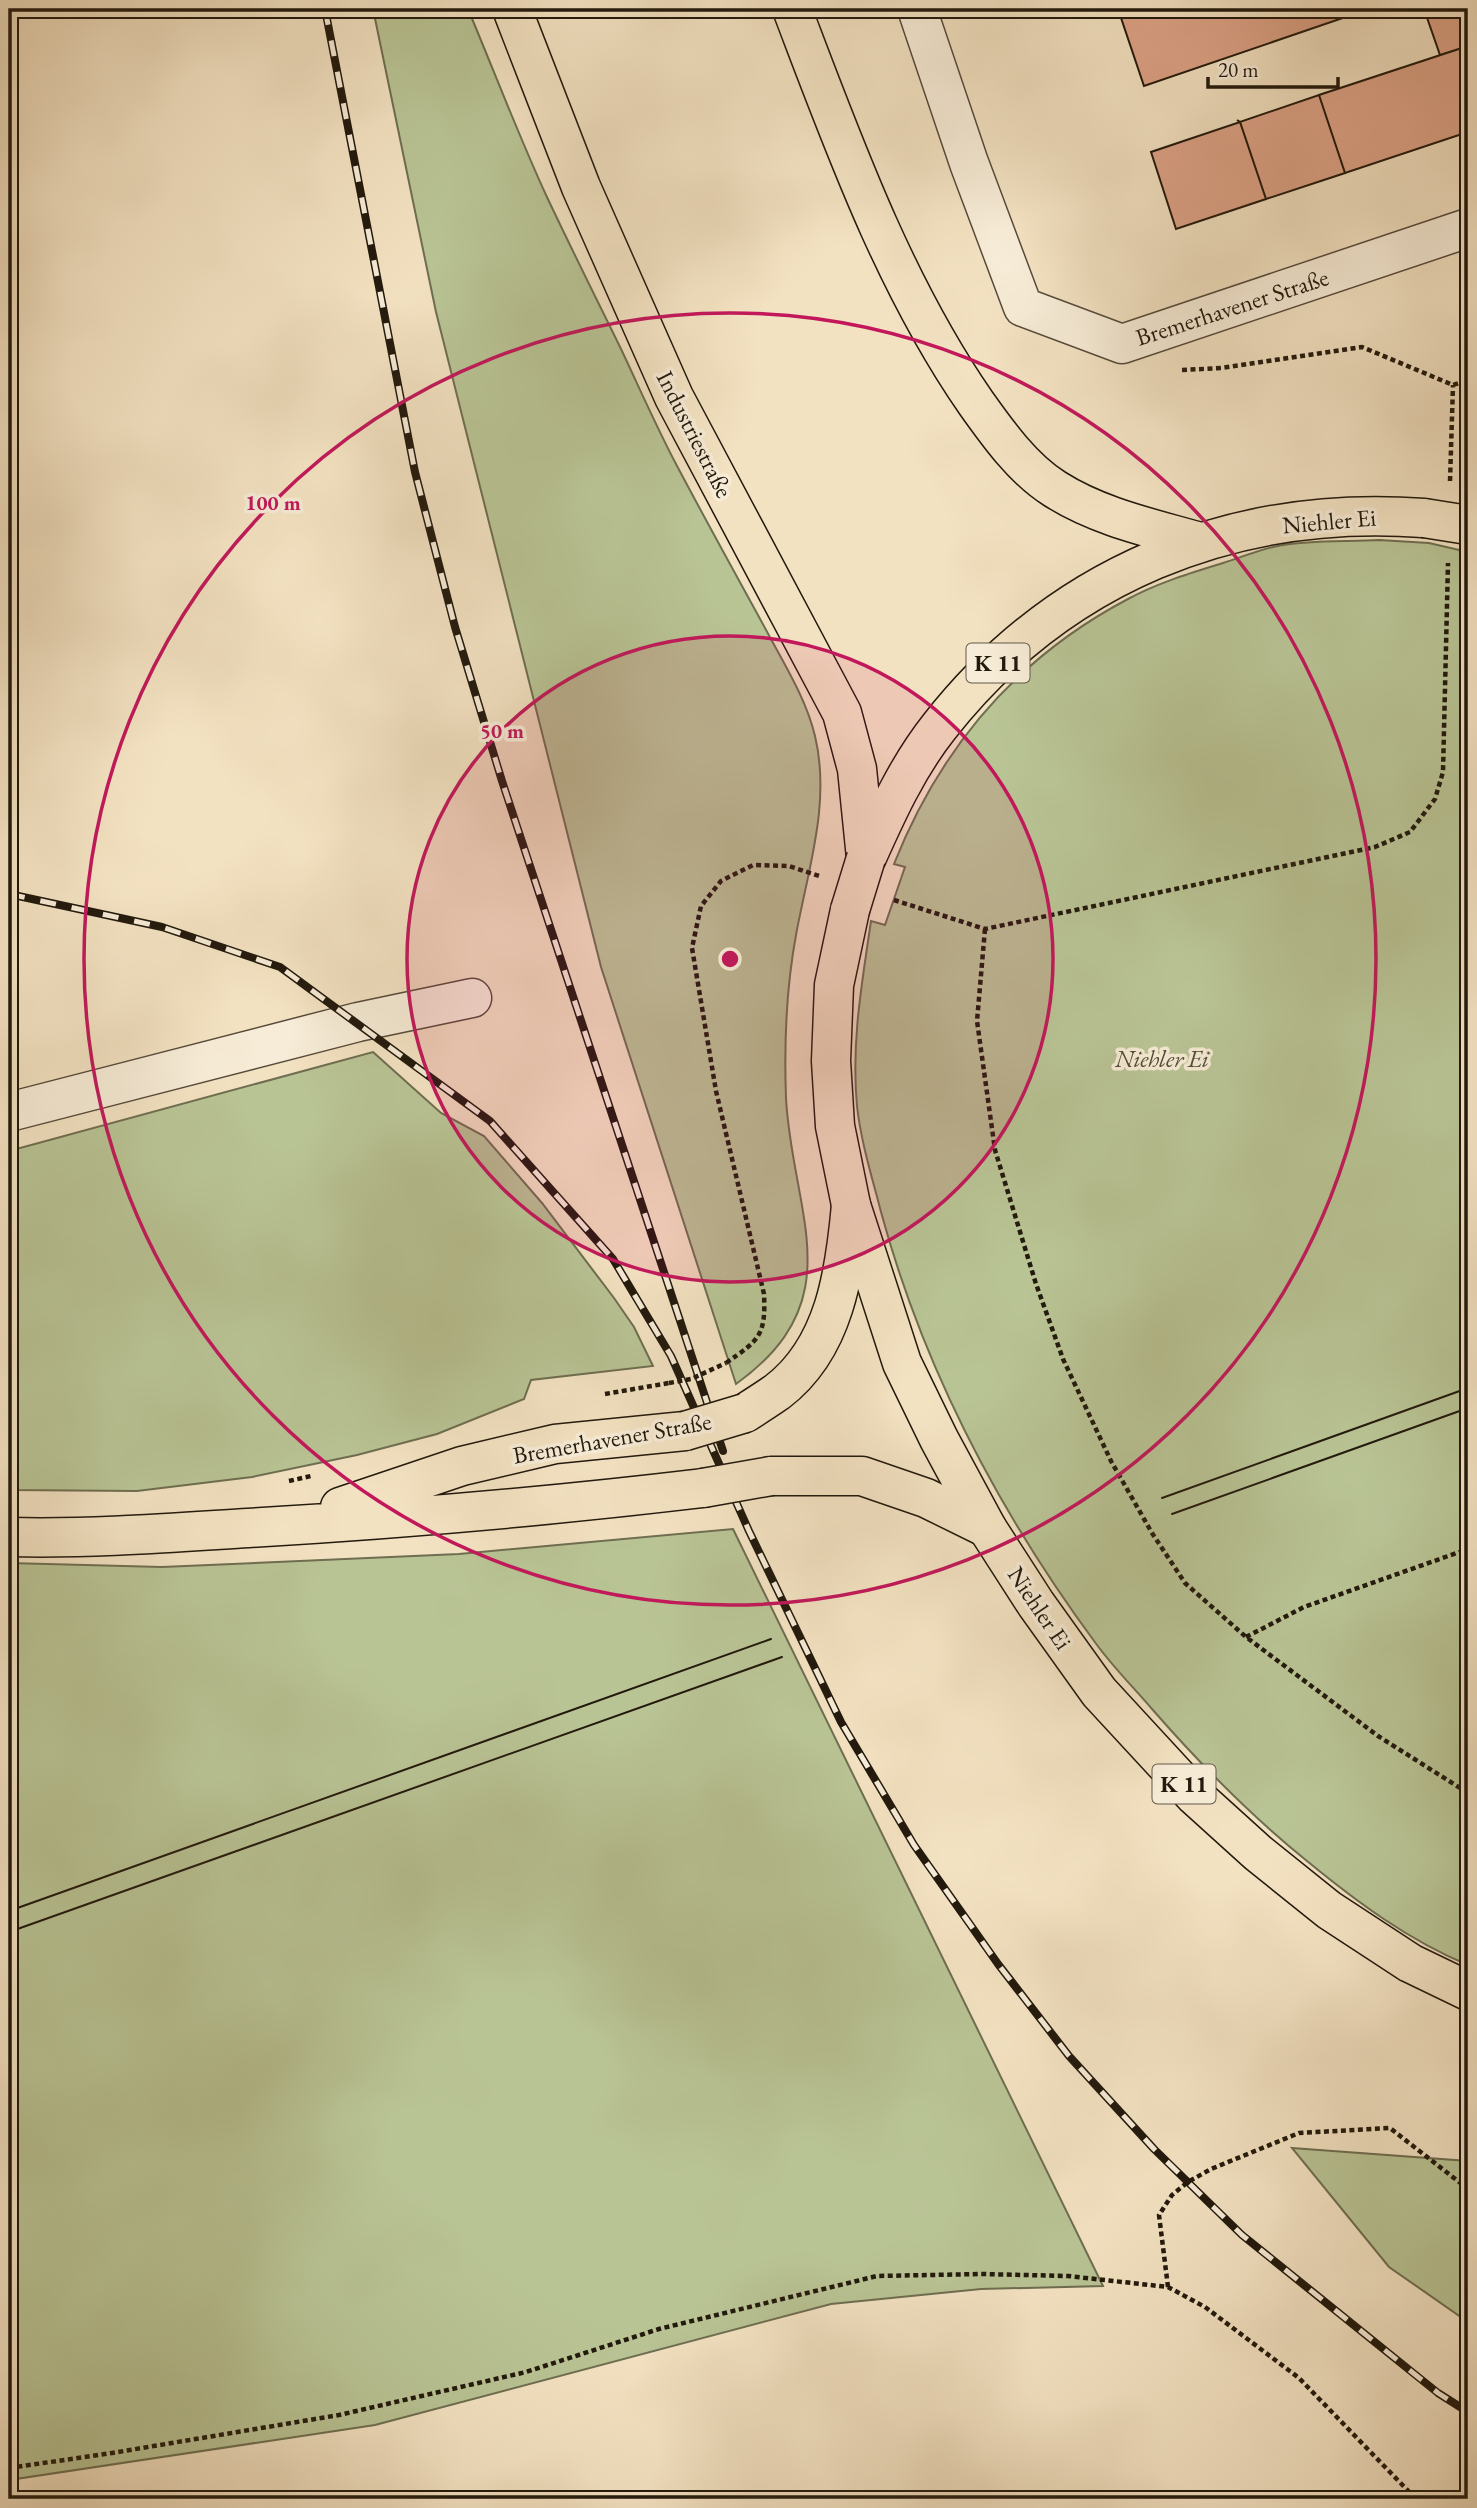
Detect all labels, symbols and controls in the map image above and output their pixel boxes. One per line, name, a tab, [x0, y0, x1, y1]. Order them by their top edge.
scale bar	[1208, 46, 1337, 90]
text: 20 m	[1218, 56, 1259, 83]
street label: Bremerhavener Straße	[1132, 261, 1332, 353]
street label: Industriestraße	[650, 365, 740, 503]
text: 100 m	[245, 489, 301, 516]
street label: Niehler Ei	[1281, 501, 1377, 541]
road number: K 11	[967, 643, 1030, 682]
text: 50 m	[480, 717, 524, 744]
centre of rings	[718, 947, 742, 971]
park label: Niehler Ei	[1114, 1043, 1210, 1074]
street label: Bremerhavener Straße	[510, 1405, 714, 1471]
street label: Niehler Ei	[1001, 1560, 1079, 1656]
road number: K 11	[1152, 1764, 1216, 1804]

